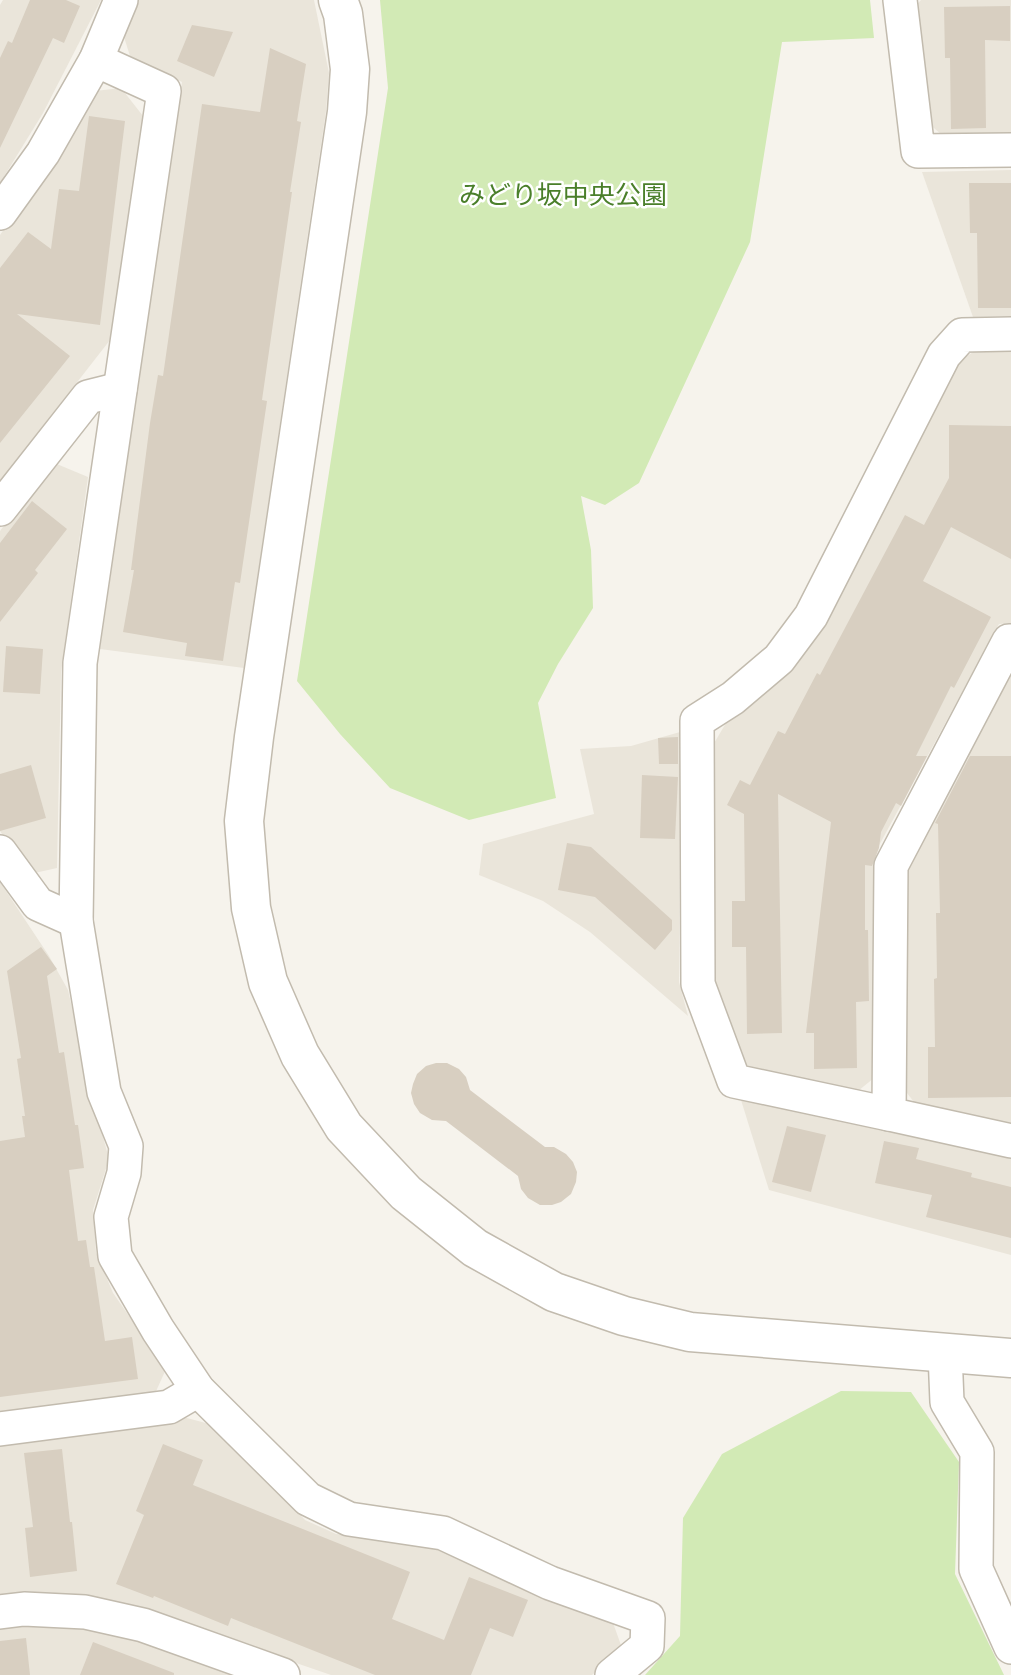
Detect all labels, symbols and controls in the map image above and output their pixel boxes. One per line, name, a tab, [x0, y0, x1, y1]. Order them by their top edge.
park label: みどり坂中央公園	[459, 175, 667, 214]

